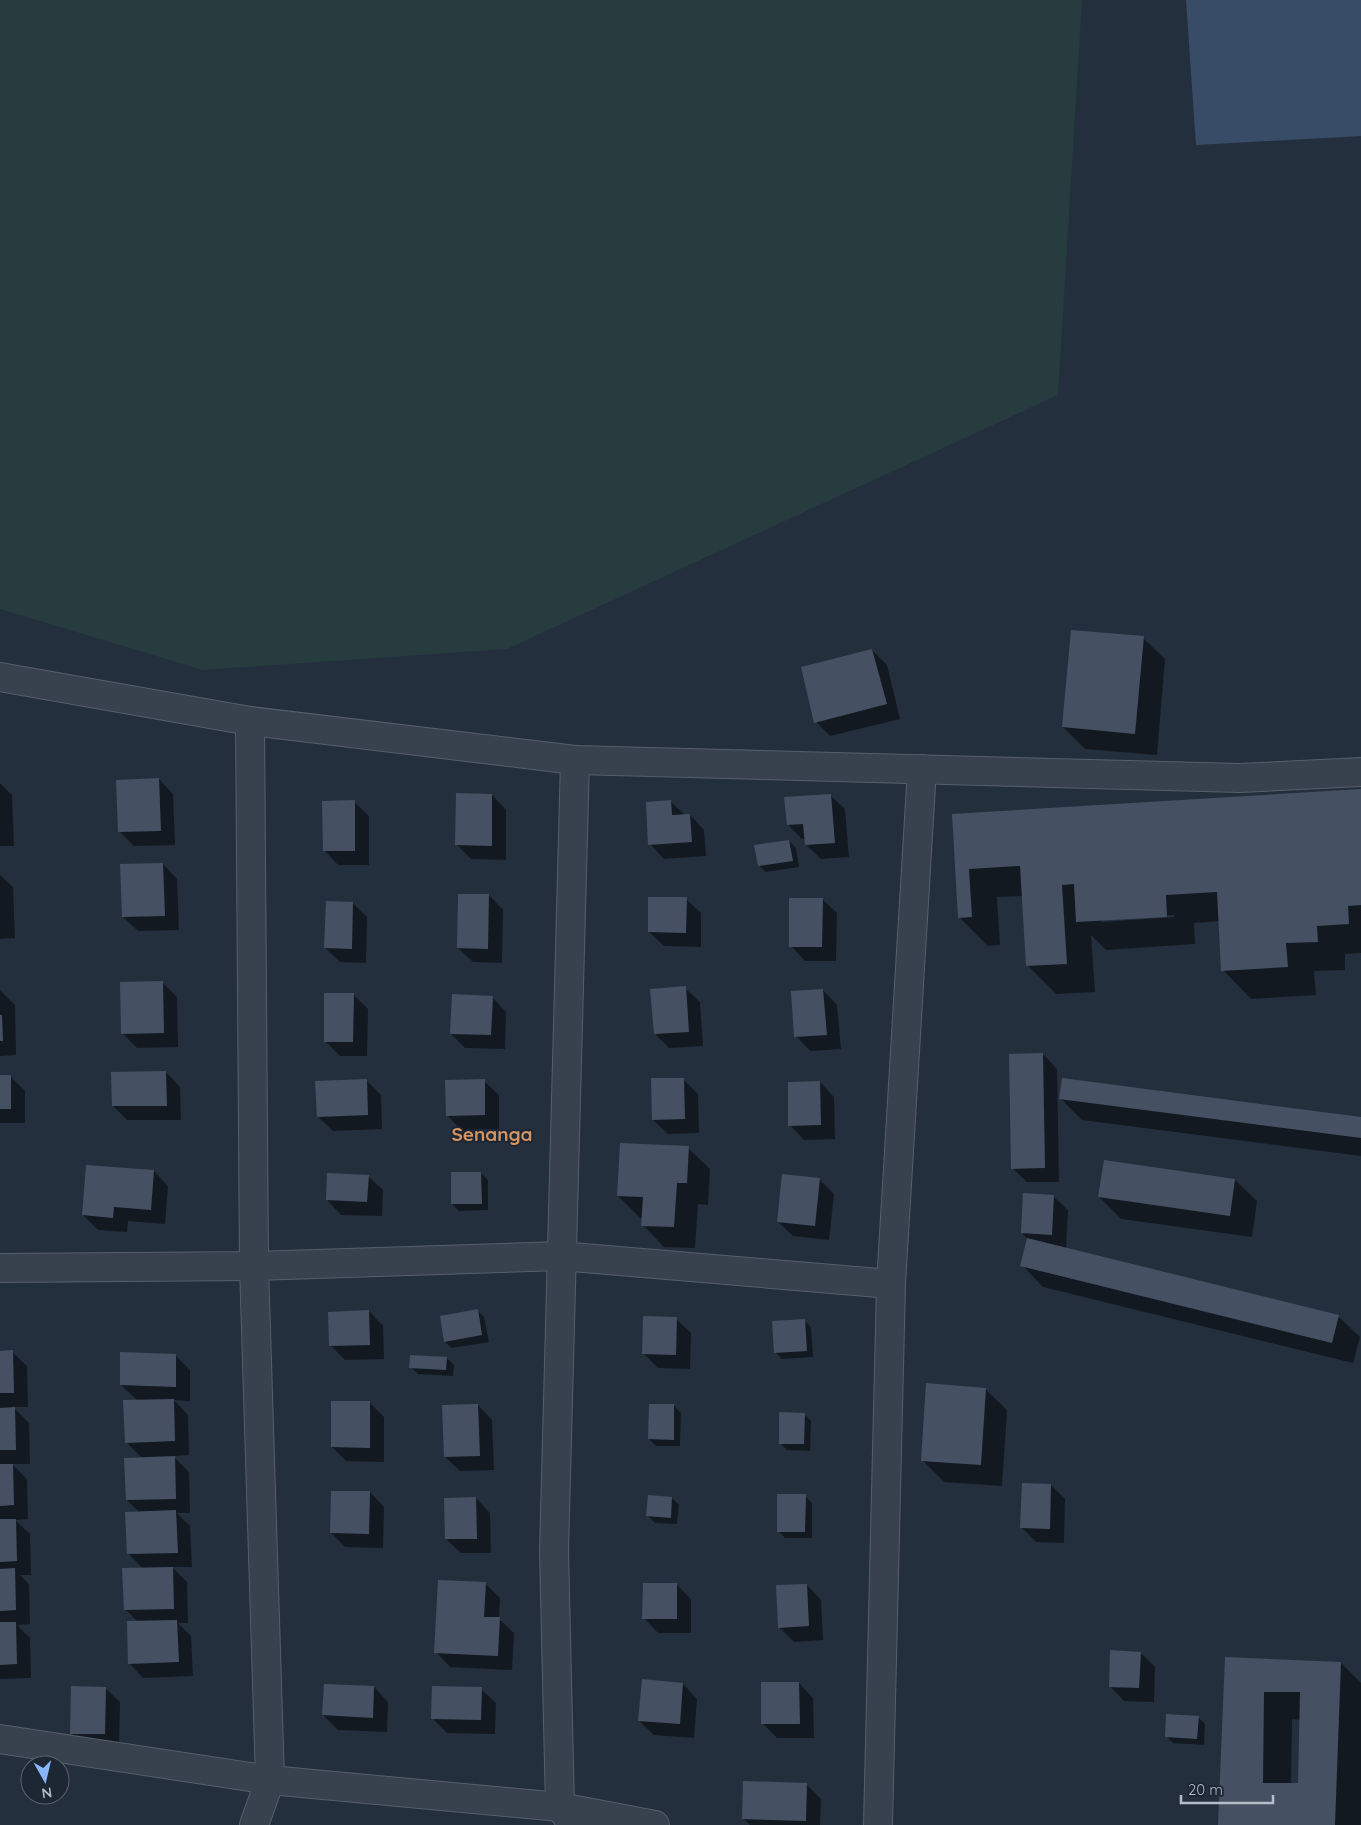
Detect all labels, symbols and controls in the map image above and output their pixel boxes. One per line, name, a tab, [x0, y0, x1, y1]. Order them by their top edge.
district label: Senanga	[451, 1122, 533, 1146]
north arrow	[20, 1755, 70, 1805]
scale bar	[1181, 1772, 1274, 1804]
text: 20 m	[1188, 1780, 1223, 1799]
text: N	[40, 1783, 53, 1803]

